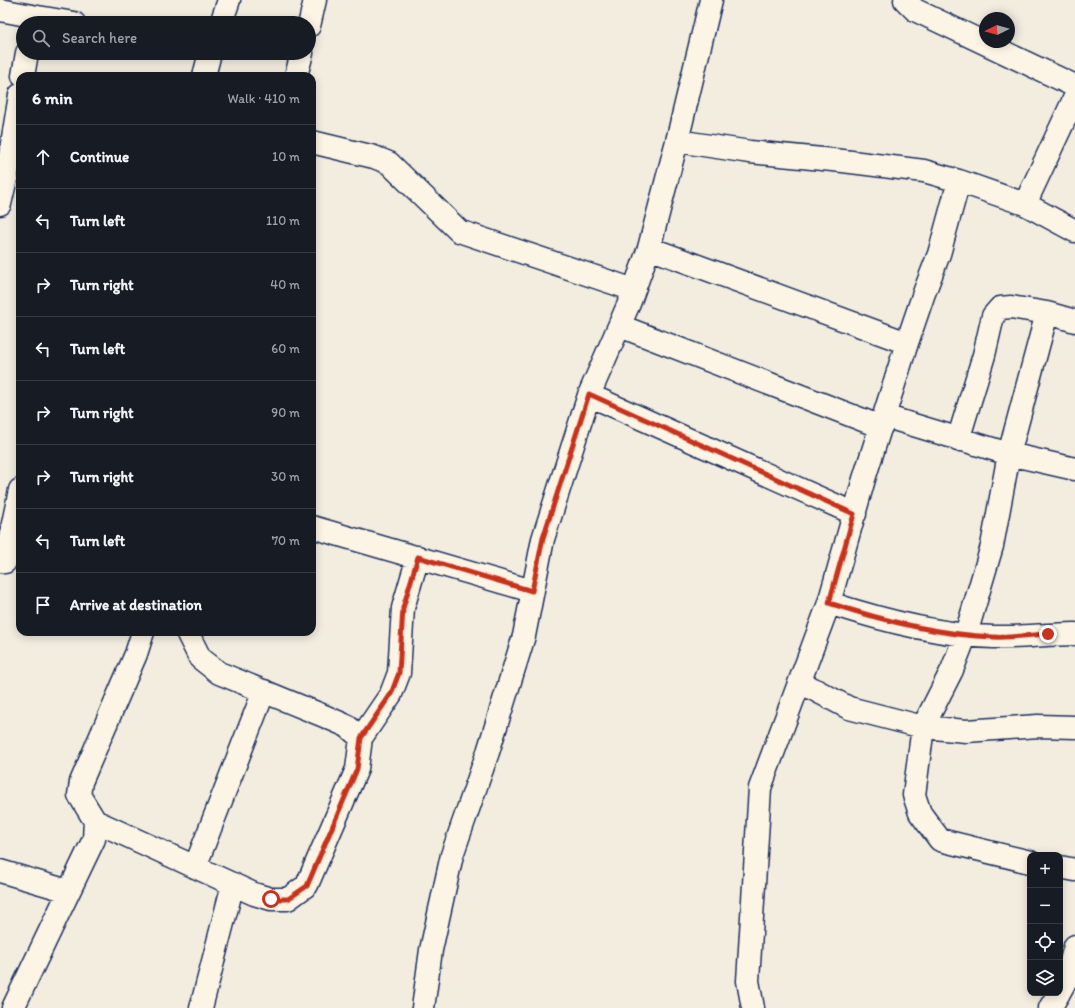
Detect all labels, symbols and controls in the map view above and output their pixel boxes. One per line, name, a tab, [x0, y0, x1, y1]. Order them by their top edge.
north arrow	[979, 12, 1015, 48]
search box	[16, 16, 316, 60]
icon: search	[30, 27, 52, 49]
text: Search here	[62, 29, 137, 47]
text: 6 min	[32, 88, 73, 108]
text: Walk · 410 m	[228, 91, 300, 106]
icon: ahead	[32, 146, 54, 168]
text: Continue	[70, 148, 129, 166]
text: 10 m	[272, 149, 300, 164]
icon: left	[32, 210, 54, 232]
text: Turn left	[70, 212, 125, 230]
text: 110 m	[266, 213, 300, 228]
icon: right	[32, 274, 54, 296]
text: Turn right	[70, 276, 134, 294]
text: 40 m	[270, 277, 300, 292]
icon: left	[32, 338, 54, 360]
text: Turn left	[70, 340, 125, 358]
text: 60 m	[271, 341, 300, 356]
icon: right	[32, 402, 54, 424]
text: Turn right	[70, 404, 134, 422]
text: 90 m	[271, 405, 300, 420]
icon: right	[32, 466, 54, 488]
text: Turn right	[70, 468, 134, 486]
text: 30 m	[271, 469, 300, 484]
icon: left	[32, 530, 54, 552]
text: Turn left	[70, 532, 125, 550]
text: 70 m	[272, 533, 300, 548]
icon: arrive	[32, 594, 54, 616]
text: Arrive at destination	[70, 596, 202, 614]
route end	[1039, 625, 1057, 643]
map controls	[1027, 852, 1063, 996]
button: +	[1027, 852, 1063, 888]
button: −	[1027, 888, 1063, 924]
route start	[262, 890, 280, 908]
button: locate	[1027, 924, 1063, 960]
button: layers	[1027, 960, 1063, 996]

